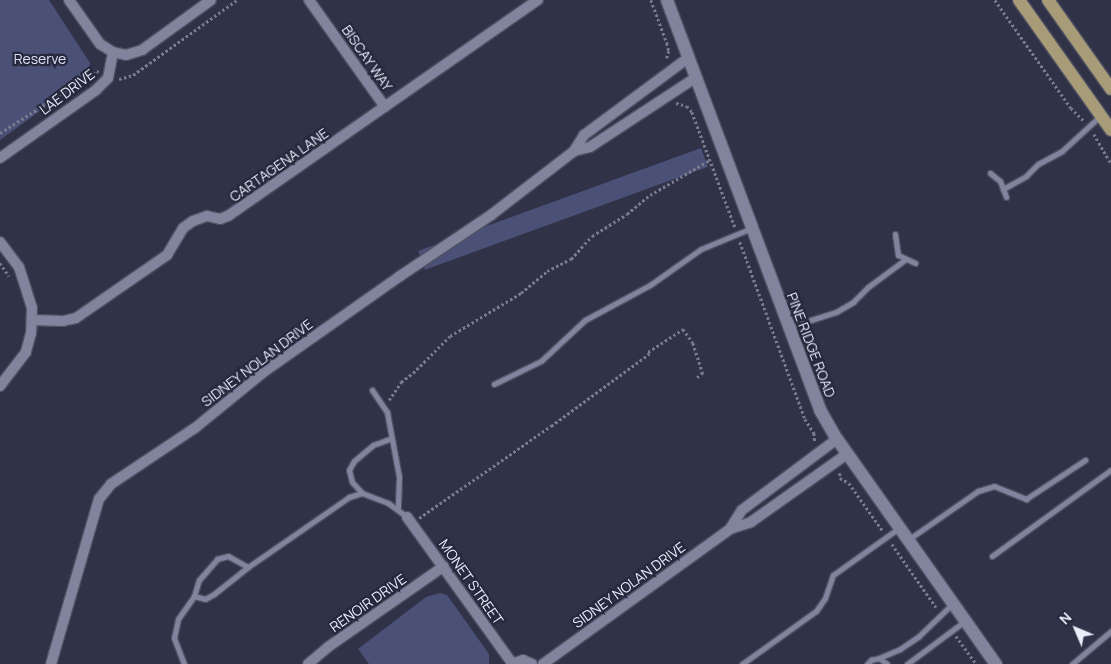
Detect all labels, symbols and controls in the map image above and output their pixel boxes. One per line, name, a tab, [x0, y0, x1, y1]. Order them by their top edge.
street label: BISCAY WAY	[338, 22, 396, 94]
park label: Reserve	[14, 51, 66, 67]
street label: LAE DRIVE	[36, 66, 98, 118]
street label: CARTAGENA LANE	[226, 125, 332, 205]
street label: PINE RIDGE ROAD	[783, 290, 839, 400]
street label: SIDNEY NOLAN DRIVE	[198, 316, 316, 410]
street label: MONET STREET	[435, 536, 507, 628]
street label: SIDNEY NOLAN DRIVE	[569, 538, 689, 632]
street label: RENOIR DRIVE	[327, 570, 409, 636]
north arrow	[1051, 604, 1101, 654]
text: N	[1055, 608, 1075, 628]

